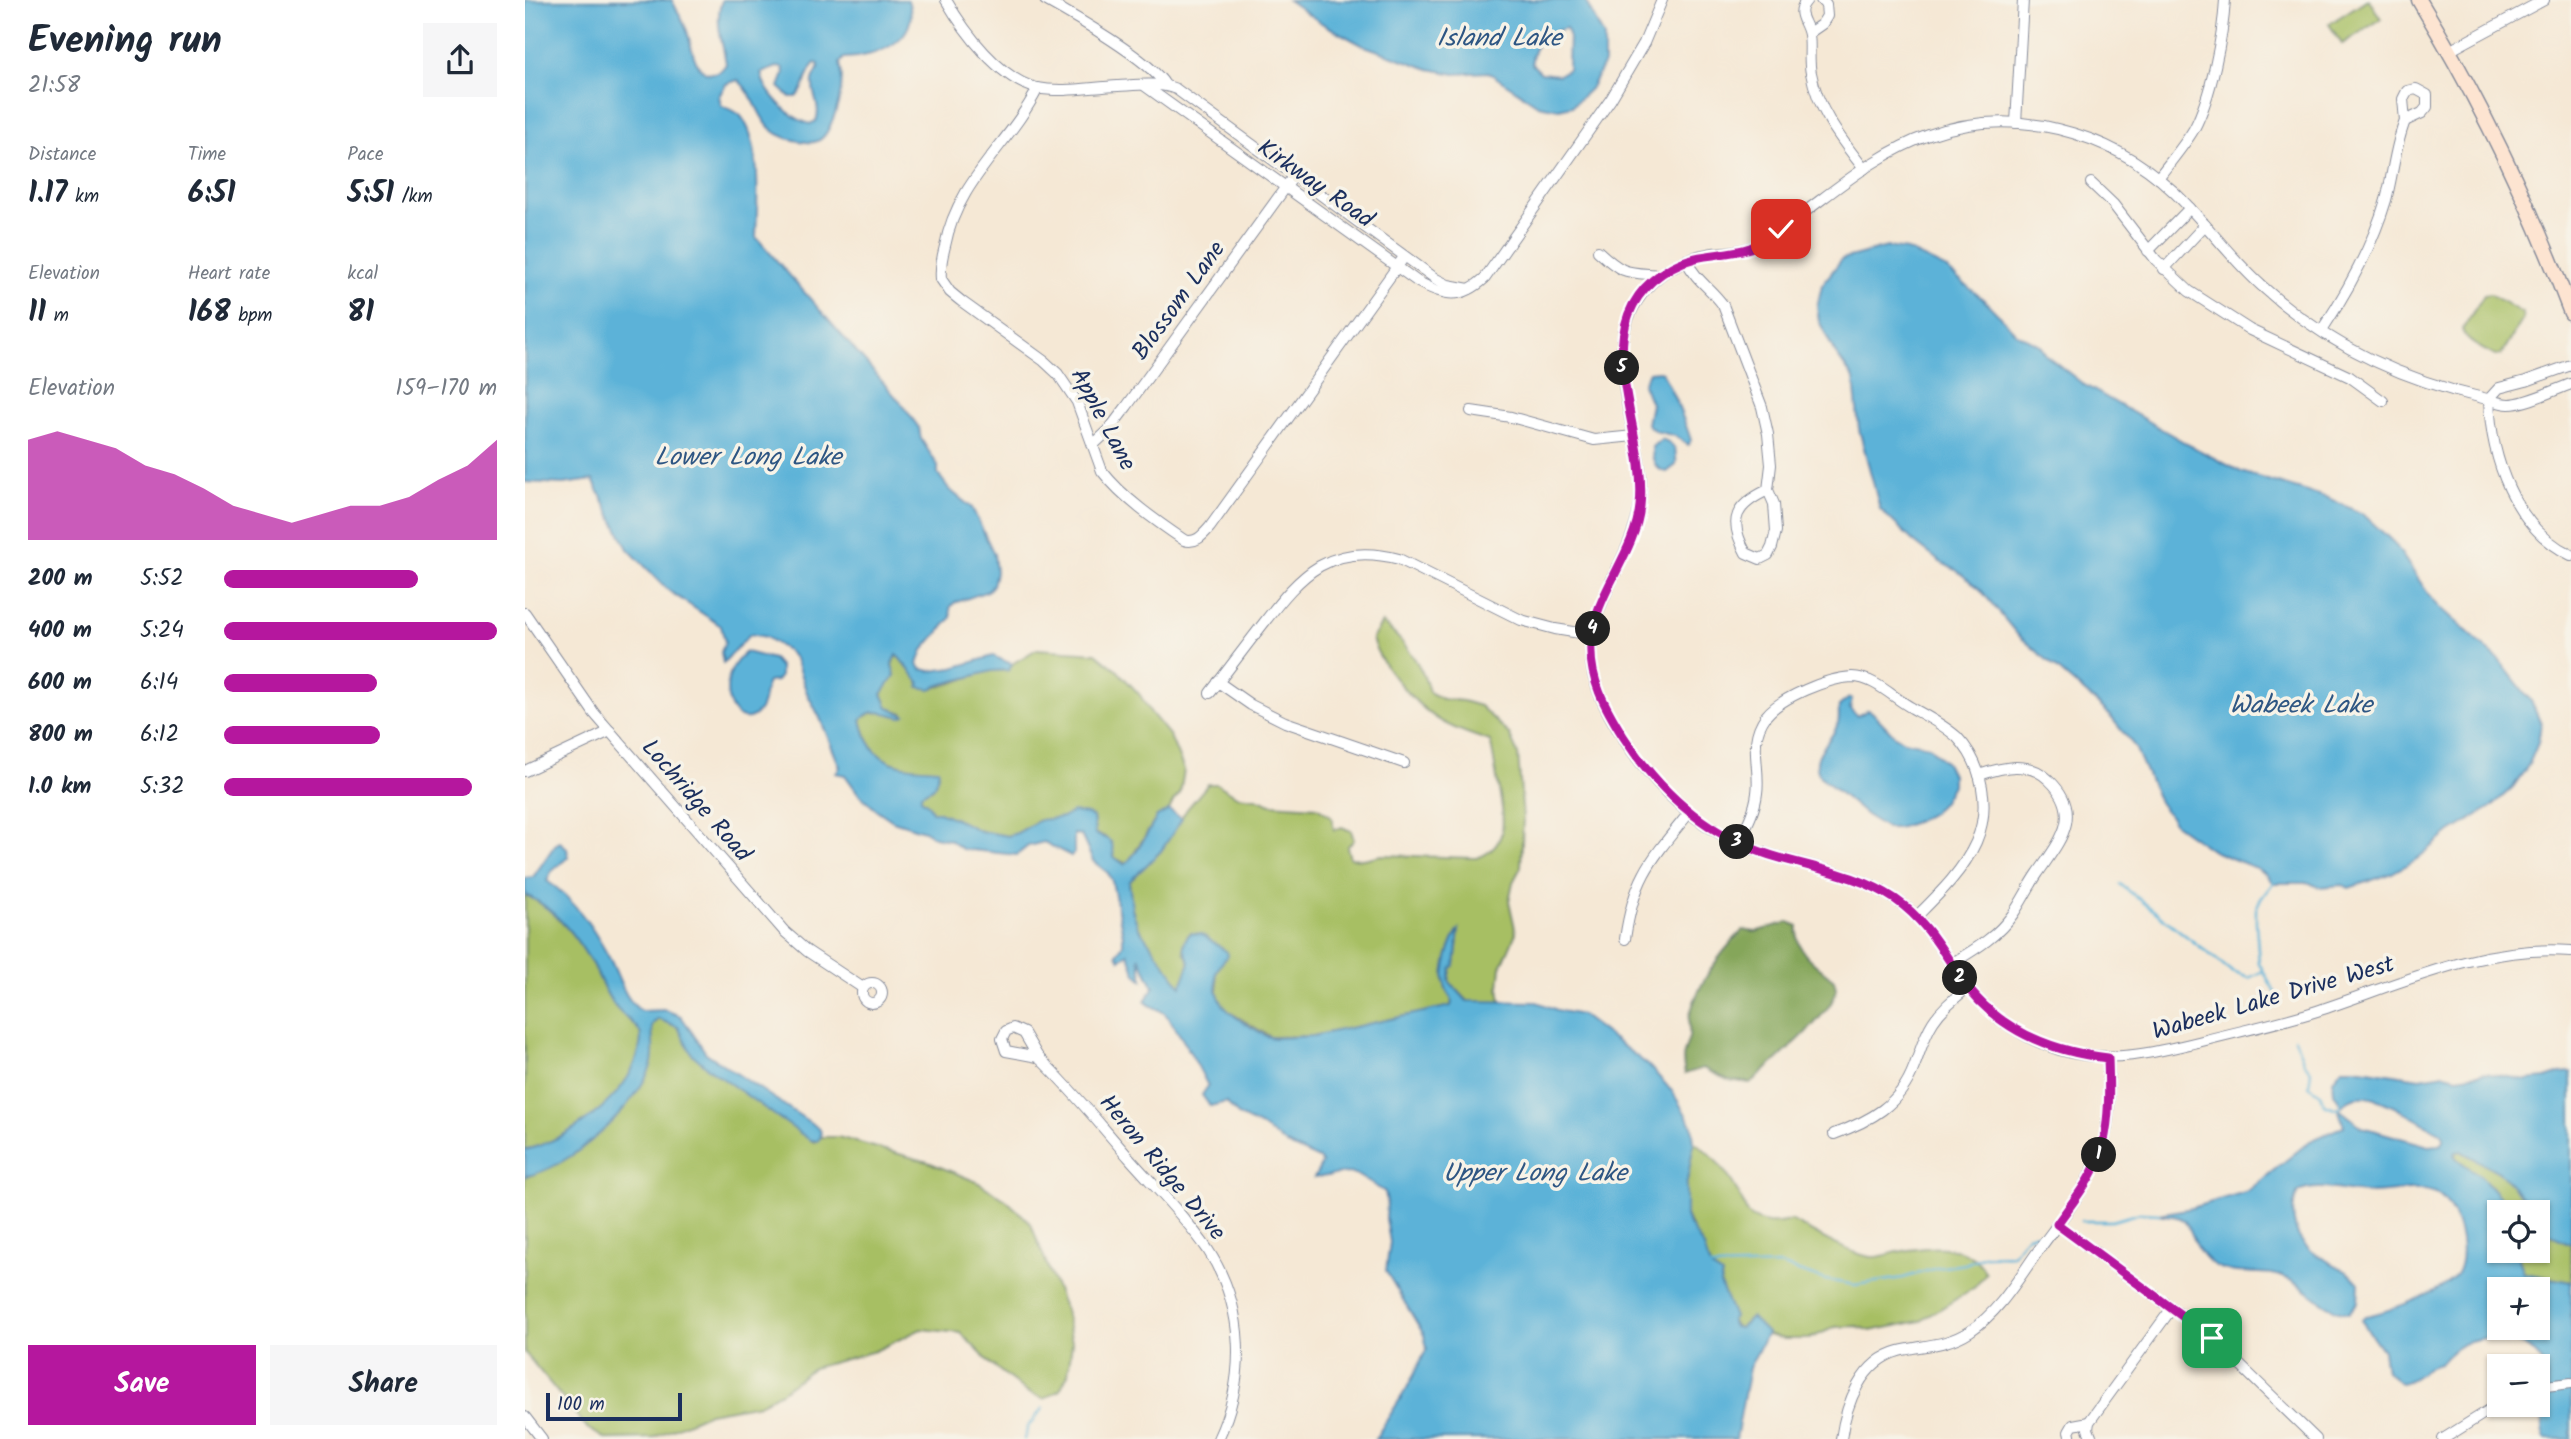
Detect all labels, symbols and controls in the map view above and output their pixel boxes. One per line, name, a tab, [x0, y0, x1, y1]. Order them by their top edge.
text: Evening run	[28, 12, 222, 72]
water label: Island Lake	[1436, 18, 1564, 60]
button: share	[423, 23, 497, 97]
text: 21:58	[28, 68, 80, 104]
street label: Kirkway Road	[1248, 129, 1383, 240]
text: Distance	[28, 140, 96, 170]
text: Time	[188, 140, 226, 170]
text: Pace	[347, 140, 384, 170]
text: 1.17	[28, 170, 67, 218]
text: 6:51	[188, 170, 236, 218]
text: 5:51	[347, 170, 394, 218]
text: km	[67, 182, 99, 212]
text: /km	[394, 182, 433, 212]
pin	[1751, 199, 1811, 259]
icon: check	[1762, 210, 1800, 248]
street label: Blossom Lane	[1122, 233, 1236, 369]
text: Elevation	[28, 259, 100, 289]
text: Heart rate	[188, 259, 270, 289]
text: kcal	[347, 259, 378, 289]
text: 11	[28, 289, 46, 337]
text: 168	[188, 289, 231, 337]
text: 81	[347, 289, 374, 337]
text: m	[46, 301, 69, 331]
text: bpm	[231, 301, 273, 331]
pin: 5	[1605, 350, 1639, 386]
text: 5	[1617, 352, 1626, 382]
street label: Apple Lane	[1059, 361, 1146, 478]
text: Elevation	[28, 371, 115, 407]
text: 159–170 m	[395, 371, 497, 407]
water label: Lower Long Lake	[654, 437, 844, 479]
text: 200 m	[28, 561, 93, 597]
text: 5:52	[140, 561, 184, 597]
pin: 4	[1575, 612, 1611, 646]
text: 400 m	[28, 613, 92, 649]
text: 5:24	[140, 613, 184, 649]
text: 4	[1587, 613, 1598, 643]
text: 600 m	[28, 665, 92, 701]
text: 6:14	[140, 665, 178, 701]
water label: Wabeek Lake	[2230, 685, 2375, 727]
text: 800 m	[28, 717, 93, 753]
text: 6:12	[140, 717, 179, 753]
street label: Lochridge Road	[631, 730, 761, 872]
text: 1.0 km	[28, 769, 91, 805]
text: 5:32	[140, 769, 185, 805]
pin: 3	[1719, 824, 1755, 860]
text: 3	[1731, 826, 1742, 856]
street label: Wabeek Lake Drive West	[2148, 945, 2400, 1052]
pin: 2	[1943, 960, 1977, 996]
text: 2	[1954, 962, 1965, 992]
street label: Heron Ridge Drive	[1089, 1086, 1235, 1250]
pin: 1	[2081, 1138, 2117, 1172]
text: 1	[2096, 1139, 2101, 1169]
water label: Upper Long Lake	[1443, 1153, 1629, 1195]
map controls	[2487, 1200, 2550, 1417]
button: locate	[2487, 1200, 2550, 1263]
button: +	[2487, 1277, 2550, 1340]
pin	[2182, 1308, 2242, 1368]
icon: arrive	[2193, 1319, 2231, 1357]
button: Save	[28, 1345, 256, 1425]
button: Share	[270, 1345, 497, 1425]
button: −	[2487, 1354, 2550, 1417]
scale bar	[546, 1390, 683, 1422]
text: 100 m	[557, 1390, 605, 1420]

